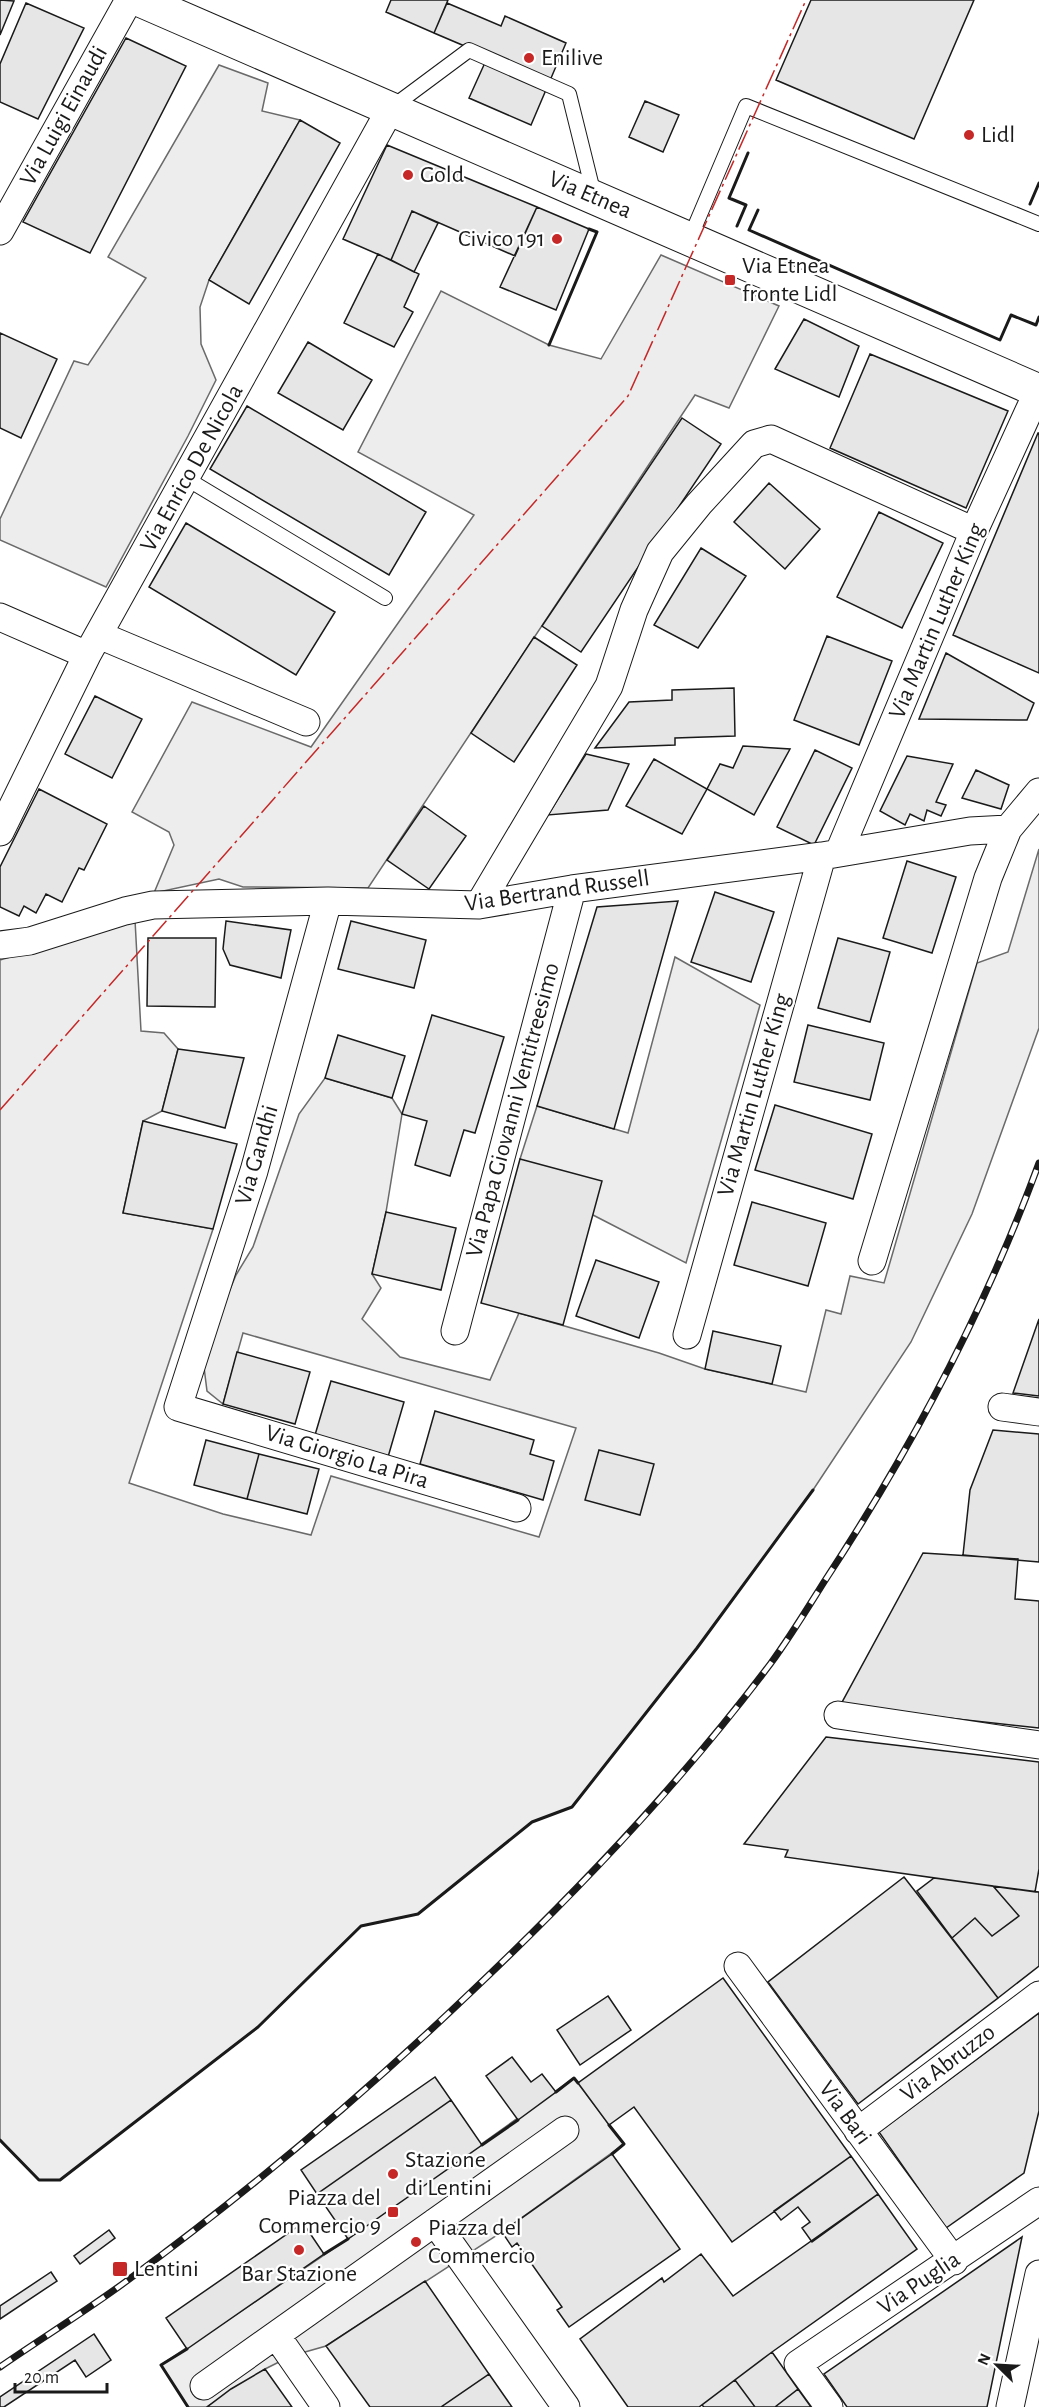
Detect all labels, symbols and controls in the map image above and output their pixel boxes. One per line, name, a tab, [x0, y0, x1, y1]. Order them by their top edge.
street label: Via Luigi Einaudi	[16, 42, 112, 190]
place label: Enilive	[541, 46, 603, 70]
marker: Enilive	[522, 51, 536, 65]
place label: Lidl	[981, 123, 1015, 147]
marker: Lidl	[962, 128, 976, 142]
place label: Gold	[420, 163, 464, 187]
street label: Via Etnea	[545, 167, 635, 223]
marker: Gold	[401, 168, 415, 182]
place label: Civico 191	[458, 227, 545, 251]
marker: Civico 191	[550, 232, 564, 246]
place label: Via Etnea fronte Lidl	[742, 254, 837, 306]
marker: Via Etnea fronte Lidl	[723, 273, 737, 287]
street label: Via Enrico De Nicola	[136, 380, 248, 556]
street label: Via Martin Luther King	[885, 520, 989, 722]
street label: Via Bertrand Russell	[463, 866, 651, 916]
street label: Via Papa Giovanni Ventitreesimo	[462, 960, 564, 1260]
street label: Via Martin Luther King	[714, 991, 795, 1199]
street label: Via Gandhi	[231, 1102, 283, 1208]
street label: Via Giorgio La Pira	[263, 1421, 431, 1493]
street label: Via Abruzzo	[896, 2020, 1000, 2106]
street label: Via Bari	[814, 2077, 876, 2149]
place label: Stazione di Lentini	[405, 2148, 492, 2200]
marker: Stazione di Lentini	[386, 2167, 400, 2181]
place label: Piazza del Commercio 9	[258, 2186, 381, 2238]
marker: Piazza del Commercio 9	[386, 2205, 400, 2219]
place label: Piazza del Commercio	[428, 2216, 535, 2268]
marker: Piazza del Commercio	[409, 2235, 423, 2249]
marker: Bar Stazione	[292, 2243, 306, 2257]
street label: Via Puglia	[874, 2247, 964, 2319]
place label: Lentini	[134, 2257, 199, 2281]
marker: Lentini	[111, 2260, 129, 2278]
place label: Bar Stazione	[241, 2262, 357, 2286]
north arrow	[967, 2335, 1027, 2395]
text: N	[975, 2351, 994, 2368]
scale bar	[15, 2356, 106, 2394]
text: 20 m	[24, 2369, 59, 2387]

